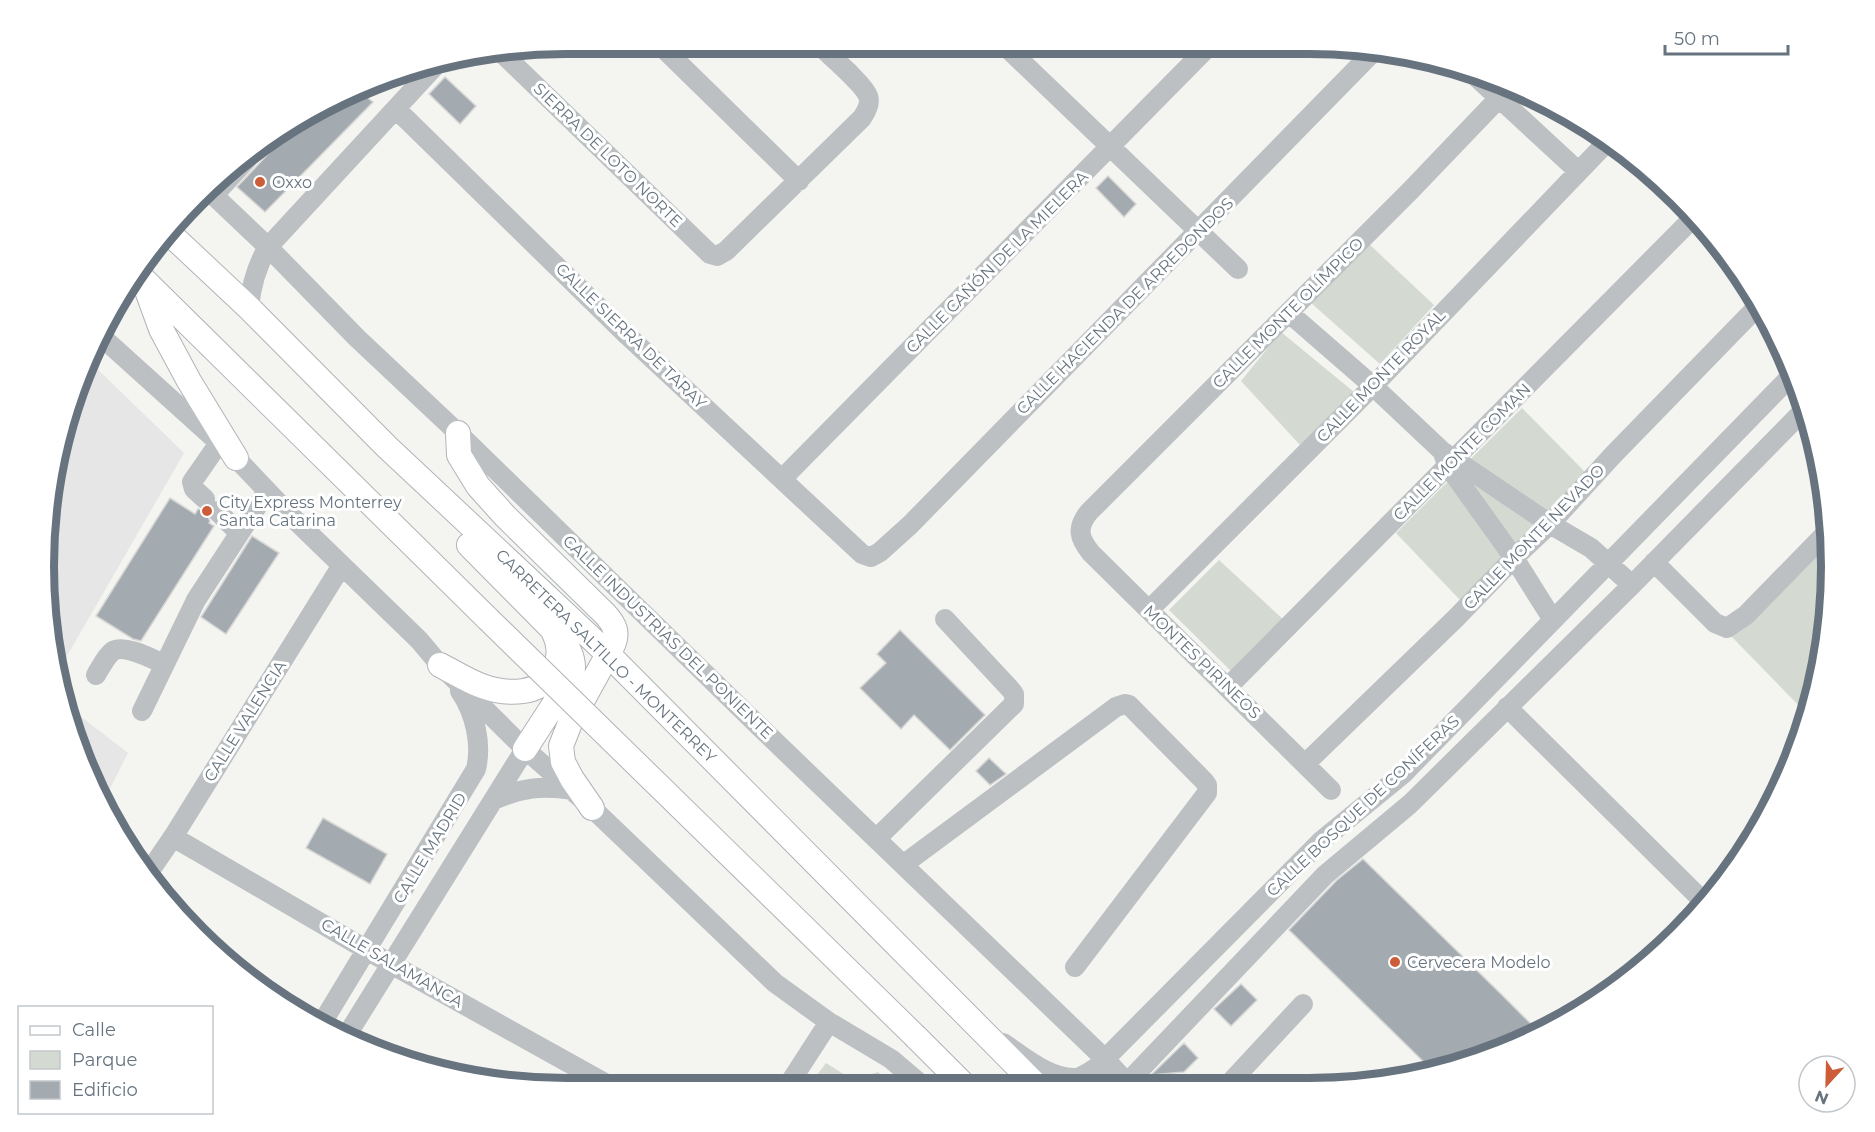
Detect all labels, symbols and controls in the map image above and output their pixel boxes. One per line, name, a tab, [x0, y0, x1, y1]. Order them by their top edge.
scale bar	[1665, 18, 1788, 56]
text: 50 m	[1674, 28, 1720, 50]
street label: SIERRA DE LOTO NORTE	[530, 79, 686, 231]
street label: CALLE CAÑÓN DE LA MIELERA	[902, 167, 1092, 357]
place label: Oxxo	[272, 173, 312, 192]
marker: Oxxo	[253, 175, 267, 189]
street label: CALLE HACIENDA DE ARREDONDOS	[1013, 194, 1237, 418]
street label: CALLE MONTE OLÍMPICO	[1209, 234, 1367, 392]
street label: CALLE SIERRA DE TARAY	[552, 259, 711, 413]
street label: CALLE MONTE ROYAL	[1313, 305, 1450, 446]
street label: CALLE MONTE COMAN	[1390, 380, 1534, 524]
street label: CALLE MONTE NEVADO	[1460, 461, 1608, 613]
place label: City Express Monterrey Santa Catarina	[219, 493, 402, 530]
marker: City Express Monterrey Santa Catarina	[200, 504, 214, 518]
street label: CALLE INDUSTRIAS DEL PONIENTE	[559, 531, 777, 743]
street label: CARRETERA SALTILLO - MONTERREY	[492, 545, 721, 767]
street label: MONTES PIRINEOS	[1140, 601, 1265, 723]
street label: CALLE VALENCIA	[200, 657, 290, 785]
street label: CALLE BOSQUE DE CONÍFERAS	[1263, 711, 1463, 900]
street label: CALLE MADRID	[389, 789, 471, 907]
street label: CALLE SALAMANCA	[318, 915, 467, 1012]
place label: Cervecera Modelo	[1407, 953, 1550, 972]
marker: Cervecera Modelo	[1388, 955, 1402, 969]
legend	[18, 1006, 213, 1114]
text: Calle	[72, 1019, 116, 1041]
text: Parque	[72, 1049, 138, 1071]
north arrow	[1797, 1054, 1857, 1114]
text: Edificio	[72, 1079, 138, 1101]
text: N	[1812, 1086, 1831, 1109]

